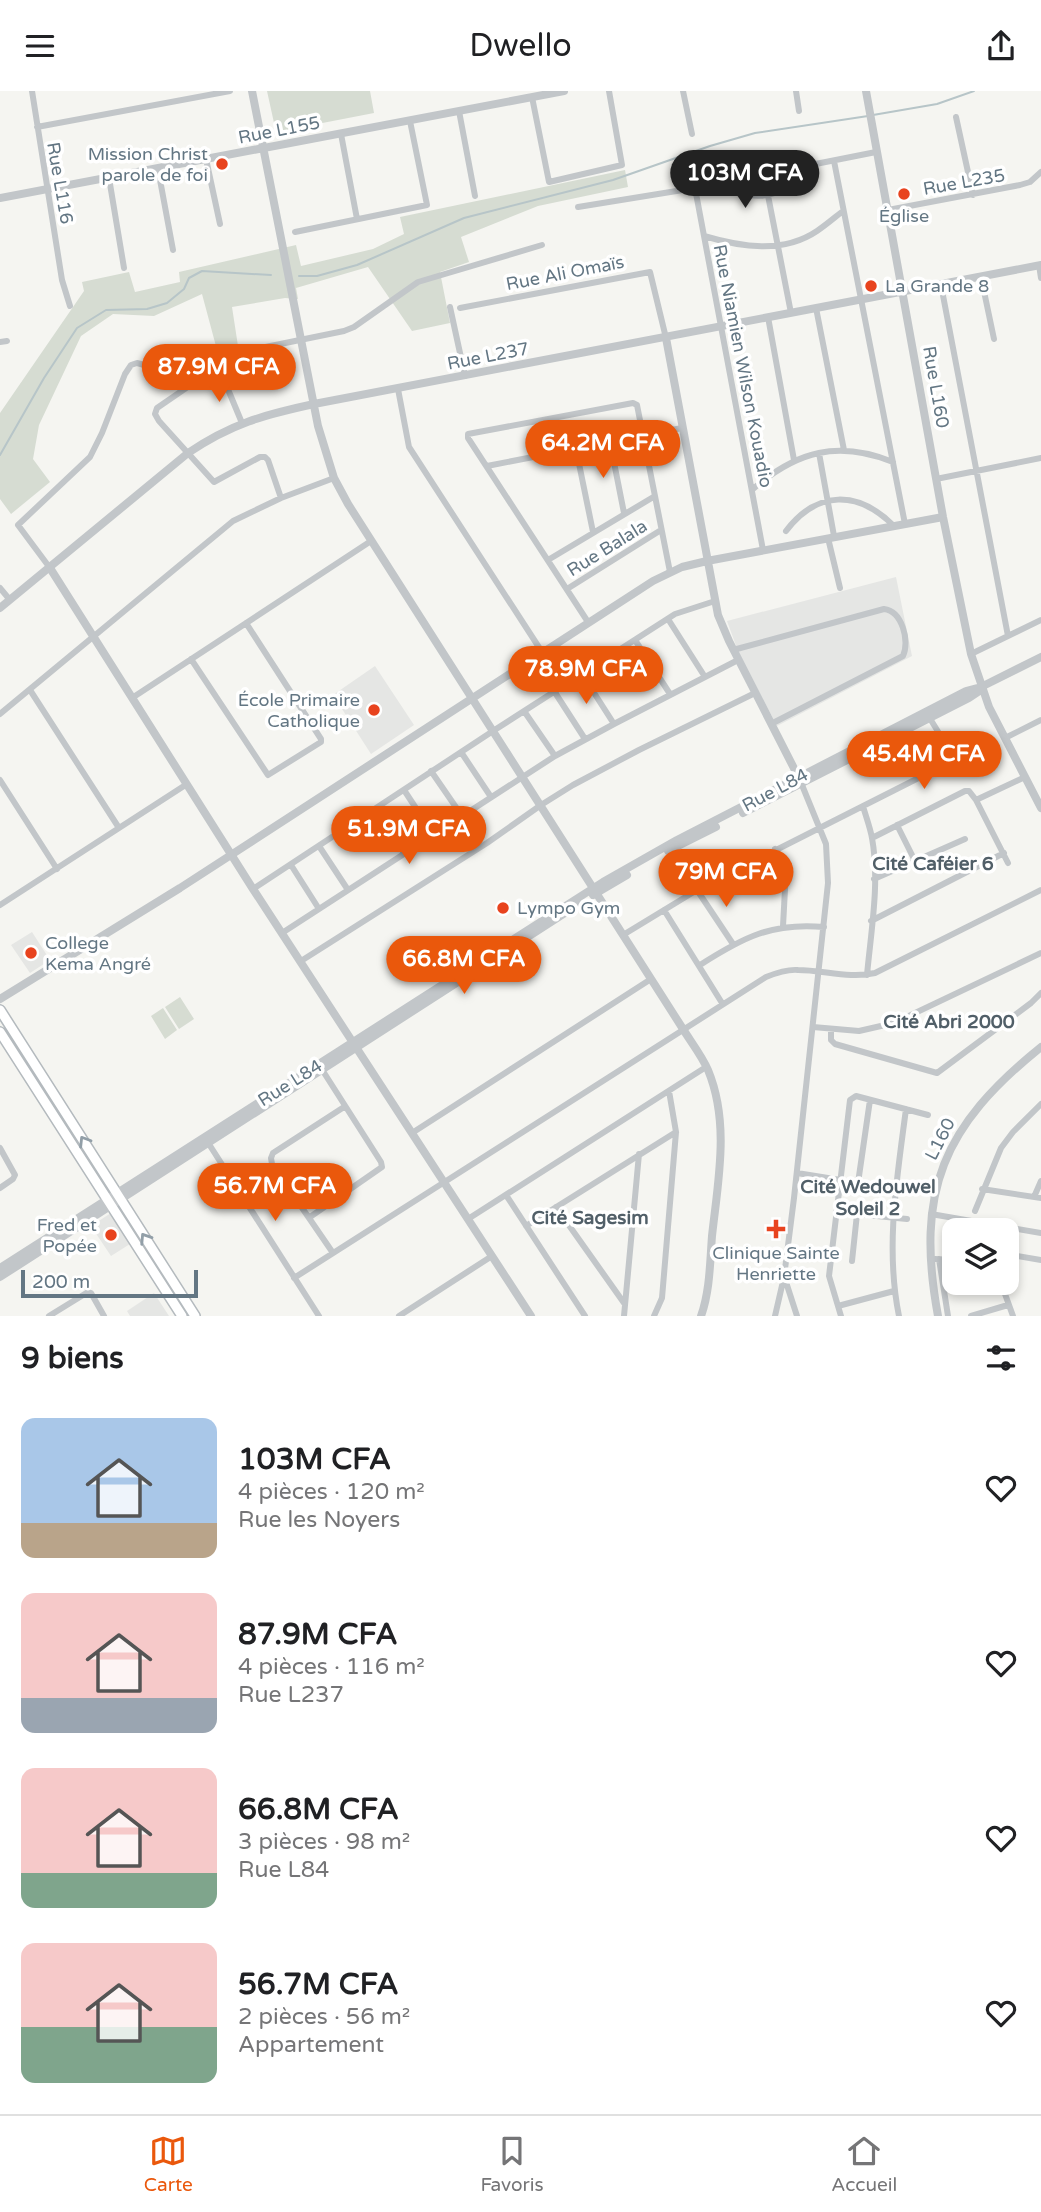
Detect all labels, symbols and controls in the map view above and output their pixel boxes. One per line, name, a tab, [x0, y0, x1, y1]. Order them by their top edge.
icon: menu	[21, 27, 59, 65]
text: Dwello	[469, 27, 572, 65]
icon: share	[982, 27, 1020, 65]
street label: Rue L155	[236, 111, 322, 149]
street label: Rue L116	[42, 140, 78, 226]
place label: Mission Christ parole de foi	[88, 143, 208, 186]
pin: 103M CFA	[673, 151, 817, 210]
marker: Mission Christ parole de foi	[214, 156, 230, 172]
text: 103M CFA	[686, 159, 804, 187]
street label: Rue L235	[921, 164, 1007, 200]
marker: Église	[896, 186, 912, 202]
place label: Église	[879, 205, 929, 227]
street label: Rue Niamien Wilson Kouadio	[709, 242, 777, 490]
street label: Rue Ali Omaïs	[504, 251, 626, 295]
place label: La Grande 8	[885, 275, 989, 297]
marker: La Grande 8	[863, 278, 879, 294]
street label: Rue L237	[445, 337, 531, 375]
street label: Rue L160	[918, 344, 954, 430]
pin: 87.9M CFA	[139, 345, 299, 404]
text: 87.9M CFA	[158, 353, 280, 381]
pin: 64.2M CFA	[523, 421, 683, 480]
text: 64.2M CFA	[541, 429, 665, 457]
street label: Rue Balala	[563, 515, 651, 581]
pin: 78.9M CFA	[506, 647, 666, 706]
text: 78.9M CFA	[524, 655, 648, 683]
place label: École Primaire Catholique	[238, 689, 360, 732]
marker: École Primaire Catholique	[366, 702, 382, 718]
pin: 45.4M CFA	[844, 731, 1004, 791]
text: 45.4M CFA	[863, 740, 985, 768]
street label: Rue L84	[738, 763, 812, 817]
pin: 51.9M CFA	[329, 807, 489, 866]
text: 51.9M CFA	[347, 815, 471, 843]
pin: 79M CFA	[661, 849, 791, 909]
district label: Cité Caféier 6	[872, 853, 994, 875]
text: 79M CFA	[674, 858, 778, 886]
place label: Lympo Gym	[517, 897, 620, 919]
marker: Lympo Gym	[495, 900, 511, 916]
place label: College Kema Angré	[45, 932, 151, 975]
pin: 66.8M CFA	[384, 937, 544, 996]
marker: College Kema Angré	[23, 945, 39, 961]
text: 66.8M CFA	[402, 945, 526, 973]
district label: Cité Abri 2000	[883, 1011, 1015, 1033]
street label: Rue L84	[254, 1055, 326, 1111]
street label: L160	[920, 1114, 960, 1164]
one-way arrow	[79, 1136, 92, 1149]
pin: 56.7M CFA	[195, 1163, 355, 1223]
text: 56.7M CFA	[213, 1172, 337, 1200]
district label: Cité Wedouwel Soleil 2	[800, 1176, 936, 1220]
district label: Cité Sagesim	[531, 1207, 649, 1230]
place label: Fred et Popée	[37, 1214, 97, 1257]
map controls	[942, 1218, 1019, 1295]
button: layers	[942, 1218, 1019, 1295]
marker: Clinique Sainte Henriette	[766, 1219, 786, 1239]
marker: Fred et Popée	[103, 1227, 119, 1243]
one-way arrow	[140, 1233, 153, 1246]
place label: Clinique Sainte Henriette	[712, 1242, 840, 1285]
scale bar	[21, 1267, 198, 1299]
text: 200 m	[32, 1271, 90, 1293]
icon: filters	[982, 1339, 1020, 1377]
text: 9 biens	[21, 1340, 124, 1377]
text: 103M CFA	[238, 1441, 391, 1478]
icon: home	[77, 1446, 161, 1530]
icon: heart	[982, 1469, 1020, 1507]
text: 4 pièces · 120 m²	[238, 1478, 425, 1506]
text: Rue les Noyers	[238, 1506, 400, 1534]
text: 87.9M CFA	[238, 1616, 398, 1653]
icon: home	[77, 1621, 161, 1705]
icon: heart	[982, 1644, 1020, 1682]
text: 4 pièces · 116 m²	[238, 1653, 425, 1681]
text: Rue L237	[238, 1681, 344, 1709]
text: 66.8M CFA	[238, 1791, 399, 1828]
icon: home	[77, 1796, 161, 1880]
icon: heart	[982, 1819, 1020, 1857]
text: 3 pièces · 98 m²	[238, 1828, 410, 1856]
text: Rue L84	[238, 1856, 330, 1884]
text: 56.7M CFA	[238, 1966, 399, 2003]
icon: home	[77, 1971, 161, 2055]
icon: heart	[982, 1994, 1020, 2032]
text: 2 pièces · 56 m²	[238, 2003, 410, 2031]
text: Appartement	[238, 2031, 384, 2059]
tab: Carte	[144, 2132, 193, 2196]
tab: Favoris	[480, 2132, 544, 2196]
tab: Accueil	[831, 2132, 897, 2196]

